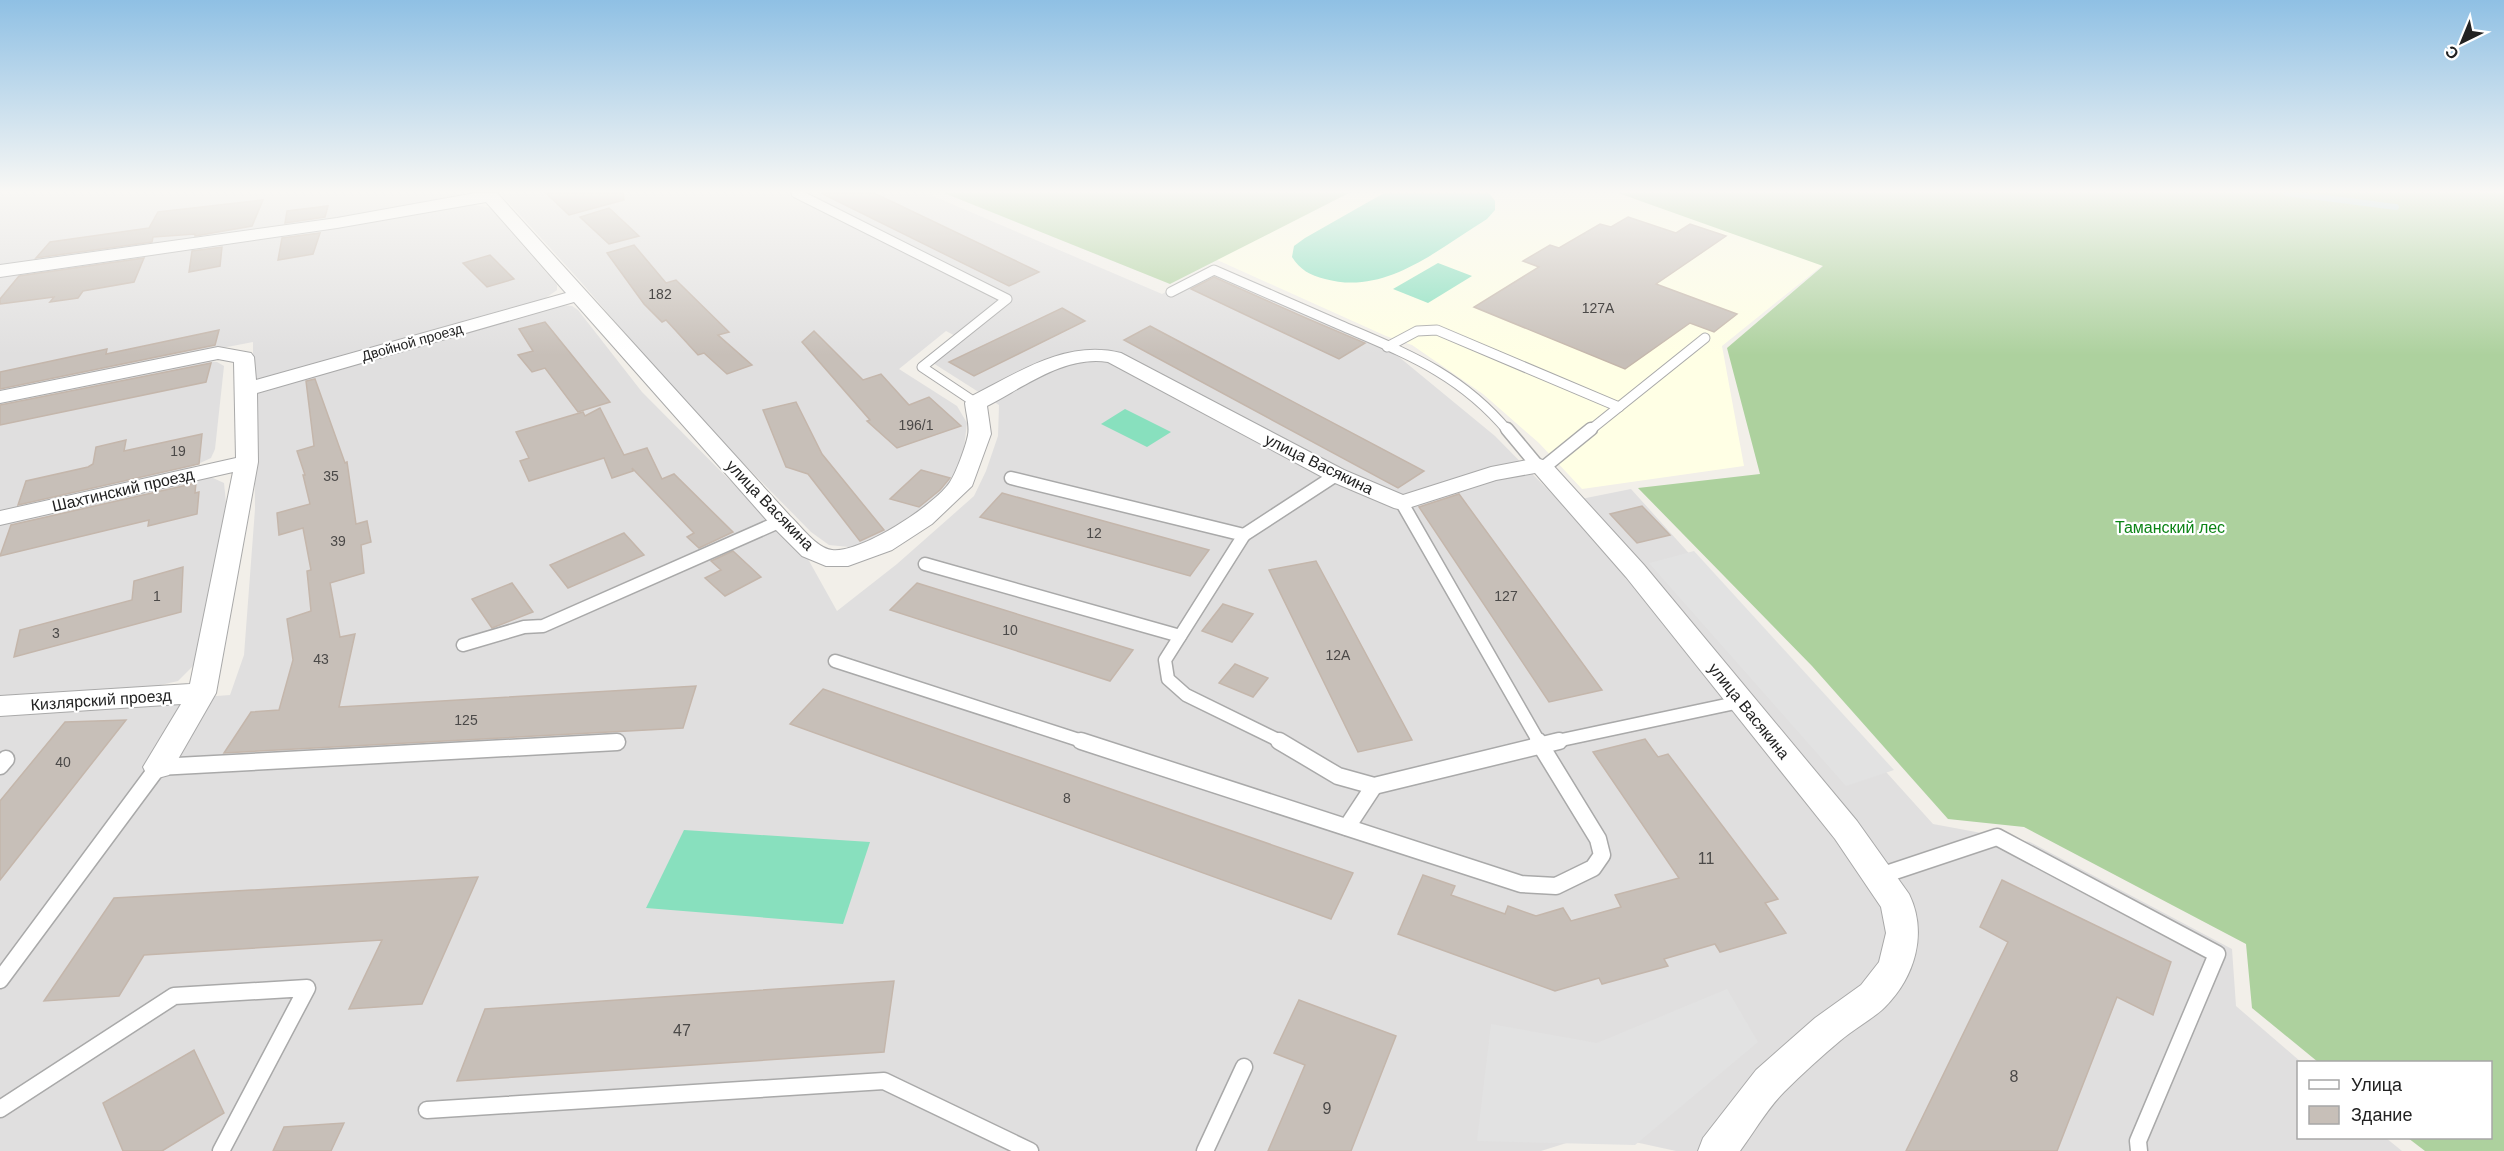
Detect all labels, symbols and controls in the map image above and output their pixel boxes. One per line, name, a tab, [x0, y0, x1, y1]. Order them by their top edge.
north arrow	[2432, 12, 2492, 72]
text: С	[2442, 42, 2462, 63]
house number: 182	[648, 286, 672, 302]
house number: 127А	[1582, 300, 1615, 316]
street label: Двойной проезд	[360, 320, 464, 364]
house number: 196/1	[898, 417, 934, 433]
street label: улица Васякина	[1262, 430, 1376, 498]
house number: 19	[170, 443, 186, 459]
street label: улица Васякина	[723, 457, 817, 554]
street label: Шахтинский проезд	[50, 465, 196, 515]
house number: 35	[323, 468, 339, 484]
park label: Таманский лес	[2115, 519, 2225, 536]
house number: 12	[1086, 525, 1102, 541]
house number: 39	[330, 533, 346, 549]
house number: 1	[153, 588, 161, 604]
house number: 127	[1494, 588, 1518, 604]
house number: 10	[1002, 622, 1018, 638]
house number: 3	[52, 625, 60, 641]
house number: 12А	[1326, 647, 1351, 663]
house number: 43	[313, 651, 329, 667]
street label: улица Васякина	[1705, 660, 1793, 762]
street label: Кизлярский проезд	[30, 687, 173, 713]
house number: 125	[454, 712, 478, 728]
house number: 40	[55, 754, 71, 770]
house number: 8	[1063, 790, 1071, 806]
house number: 11	[1698, 850, 1714, 867]
house number: 47	[673, 1022, 691, 1039]
legend	[2297, 1061, 2492, 1139]
house number: 8	[2010, 1068, 2019, 1085]
text: Улица	[2351, 1075, 2403, 1095]
house number: 9	[1323, 1100, 1332, 1117]
text: Здание	[2351, 1105, 2412, 1125]

